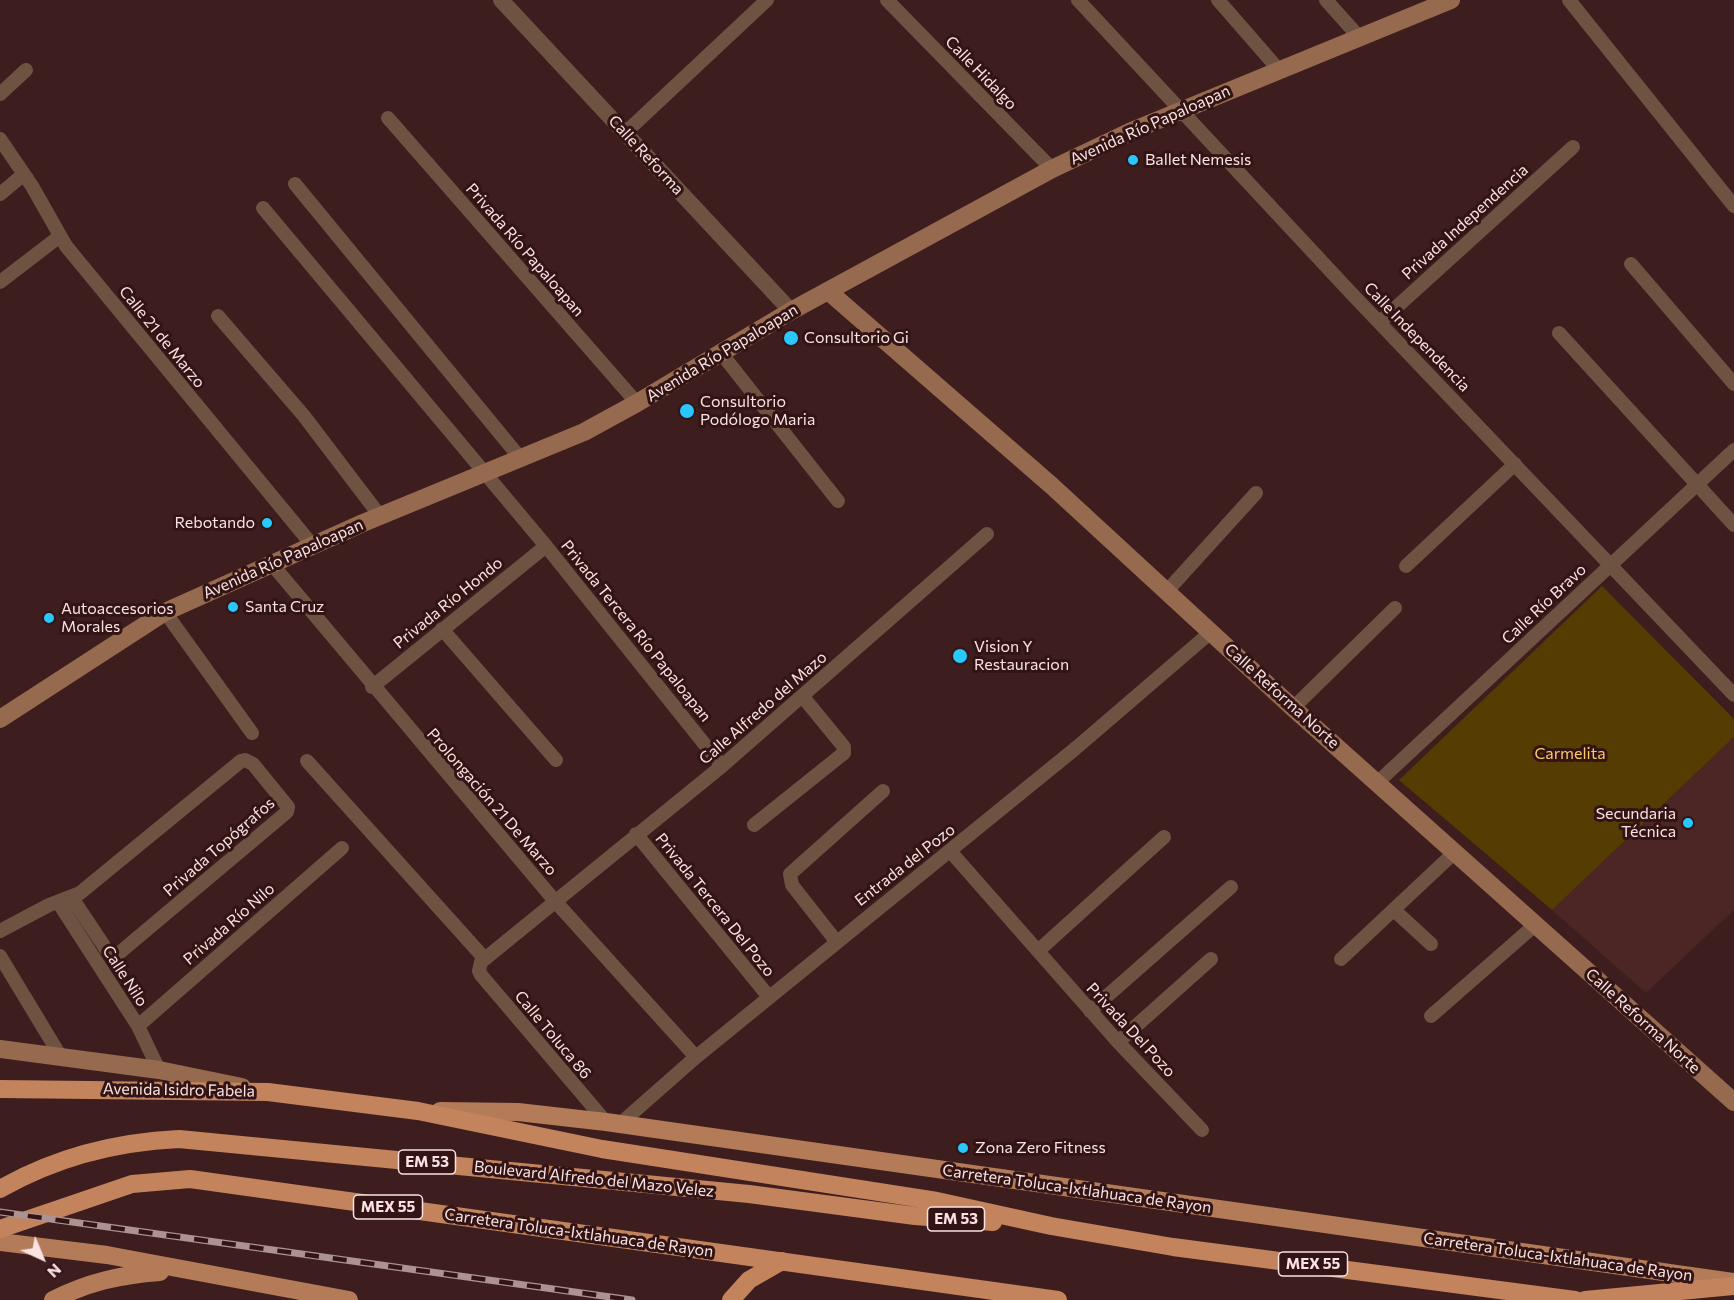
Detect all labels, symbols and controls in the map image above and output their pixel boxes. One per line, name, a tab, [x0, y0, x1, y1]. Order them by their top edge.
street label: Calle Hidalgo	[941, 32, 1021, 114]
street label: Avenida Río Papaloapan	[1067, 81, 1233, 169]
street label: Calle Reforma	[604, 111, 688, 199]
place label: Ballet Nemesis	[1145, 150, 1251, 170]
marker: Ballet Nemesis	[1126, 153, 1140, 167]
street label: Privada Independencia	[1398, 160, 1532, 284]
street label: Privada Río Papaloapan	[462, 179, 588, 321]
street label: Calle Independencia	[1360, 278, 1474, 396]
street label: Calle 21 de Marzo	[115, 282, 209, 392]
street label: Avenida Río Papaloapan	[643, 300, 801, 406]
place label: Consultorio Gi	[804, 328, 909, 348]
marker: Consultorio Gi	[782, 329, 800, 347]
place label: Consultorio Podólogo Maria	[700, 392, 815, 430]
marker: Consultorio Podólogo Maria	[678, 402, 696, 420]
place label: Rebotando	[175, 513, 255, 533]
street label: Avenida Río Papaloapan	[200, 515, 366, 603]
marker: Rebotando	[260, 516, 274, 530]
street label: Privada Tercera Río Papaloapan	[557, 536, 715, 726]
street label: Privada Río Hondo	[390, 553, 506, 653]
street label: Calle Río Bravo	[1498, 560, 1590, 648]
place label: Santa Cruz	[245, 597, 324, 617]
place label: Autoaccesorios Morales	[61, 599, 173, 637]
marker: Santa Cruz	[226, 600, 240, 614]
marker: Autoaccesorios Morales	[42, 611, 56, 625]
place label: Vision Y Restauracion	[974, 637, 1069, 675]
street label: Calle Reforma Norte	[1221, 639, 1343, 753]
street label: Calle Alfredo del Mazo	[695, 647, 831, 769]
marker: Vision Y Restauracion	[951, 647, 969, 665]
street label: Prolongación 21 De Marzo	[423, 724, 561, 880]
park label: Carmelita	[1534, 744, 1606, 764]
street label: Privada Topógrafos	[159, 793, 279, 901]
place label: Secundaria Técnica	[1596, 804, 1676, 842]
marker: Secundaria Técnica	[1681, 816, 1695, 830]
street label: Entrada del Pozo	[851, 820, 959, 910]
street label: Privada Tercera Del Pozo	[651, 829, 779, 981]
street label: Privada Río Nilo	[179, 879, 279, 969]
street label: Calle Nilo	[98, 942, 152, 1010]
street label: Calle Reforma Norte	[1582, 964, 1704, 1078]
street label: Privada Del Pozo	[1082, 979, 1180, 1081]
street label: Calle Toluca 86	[511, 987, 595, 1083]
street label: Avenida Isidro Fabela	[103, 1079, 255, 1101]
place label: Zona Zero Fitness	[975, 1138, 1106, 1158]
marker: Zona Zero Fitness	[956, 1141, 970, 1155]
road number: EM 53	[398, 1150, 456, 1174]
street label: Boulevard Alfredo del Mazo Velez	[473, 1157, 715, 1201]
street label: Carretera Toluca-Ixtlahuaca de Rayon	[941, 1161, 1213, 1217]
road number: MEX 55	[354, 1195, 422, 1219]
street label: Carretera Toluca-Ixtlahuaca de Rayon	[443, 1205, 715, 1261]
road number: EM 53	[928, 1207, 984, 1231]
north arrow	[12, 1228, 72, 1288]
street label: Carretera Toluca-Ixtlahuaca de Rayon	[1422, 1229, 1694, 1285]
road number: MEX 55	[1278, 1252, 1348, 1276]
text: N	[44, 1260, 66, 1282]

